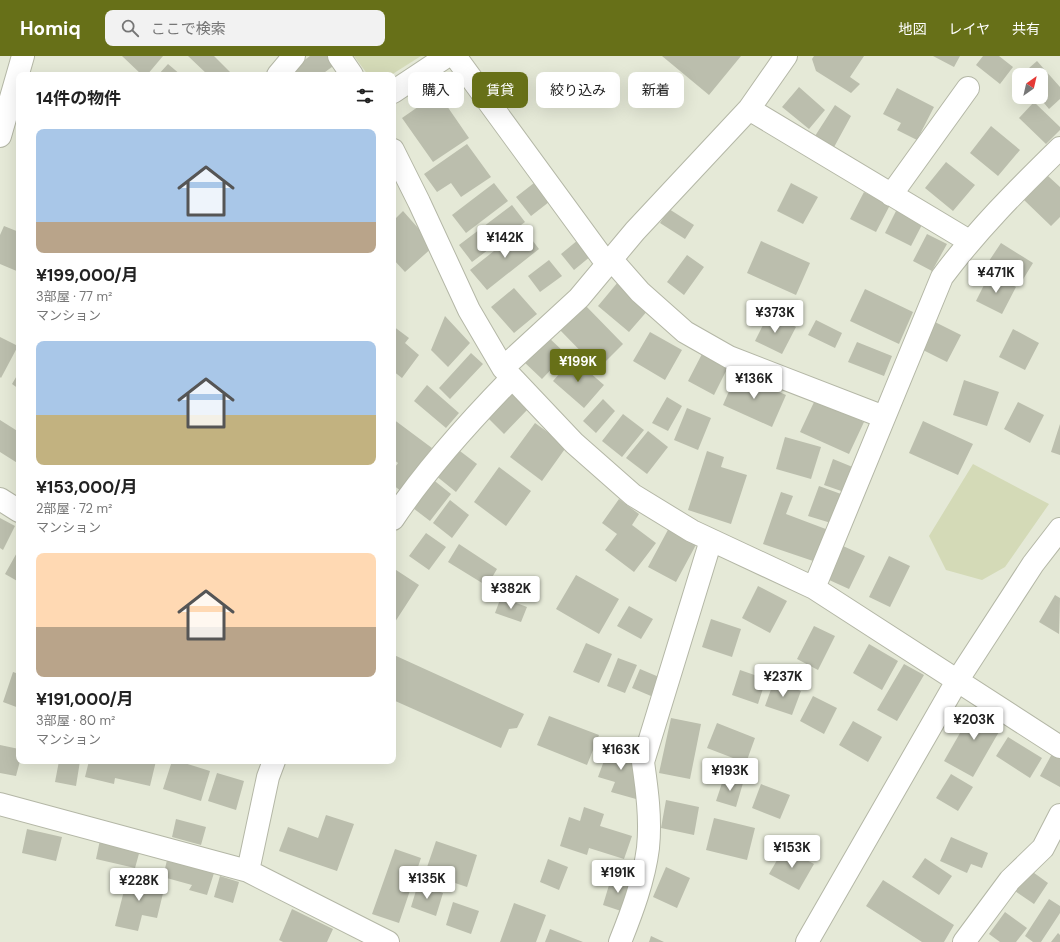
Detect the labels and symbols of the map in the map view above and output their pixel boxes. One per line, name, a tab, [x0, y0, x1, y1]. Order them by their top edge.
north arrow	[1012, 68, 1048, 104]
pin: ¥142K	[477, 225, 533, 259]
pin: ¥471K	[968, 260, 1024, 294]
pin: ¥373K	[747, 300, 803, 334]
pin: ¥199K	[550, 349, 606, 383]
pin: ¥136K	[726, 366, 782, 400]
pin: ¥382K	[483, 576, 539, 610]
pin: ¥237K	[755, 664, 811, 698]
pin: ¥203K	[946, 707, 1002, 741]
pin: ¥163K	[593, 737, 649, 771]
pin: ¥193K	[702, 758, 758, 792]
pin: ¥153K	[764, 835, 820, 869]
pin: ¥191K	[590, 860, 646, 894]
pin: ¥135K	[399, 866, 455, 900]
pin: ¥228K	[111, 868, 167, 902]

